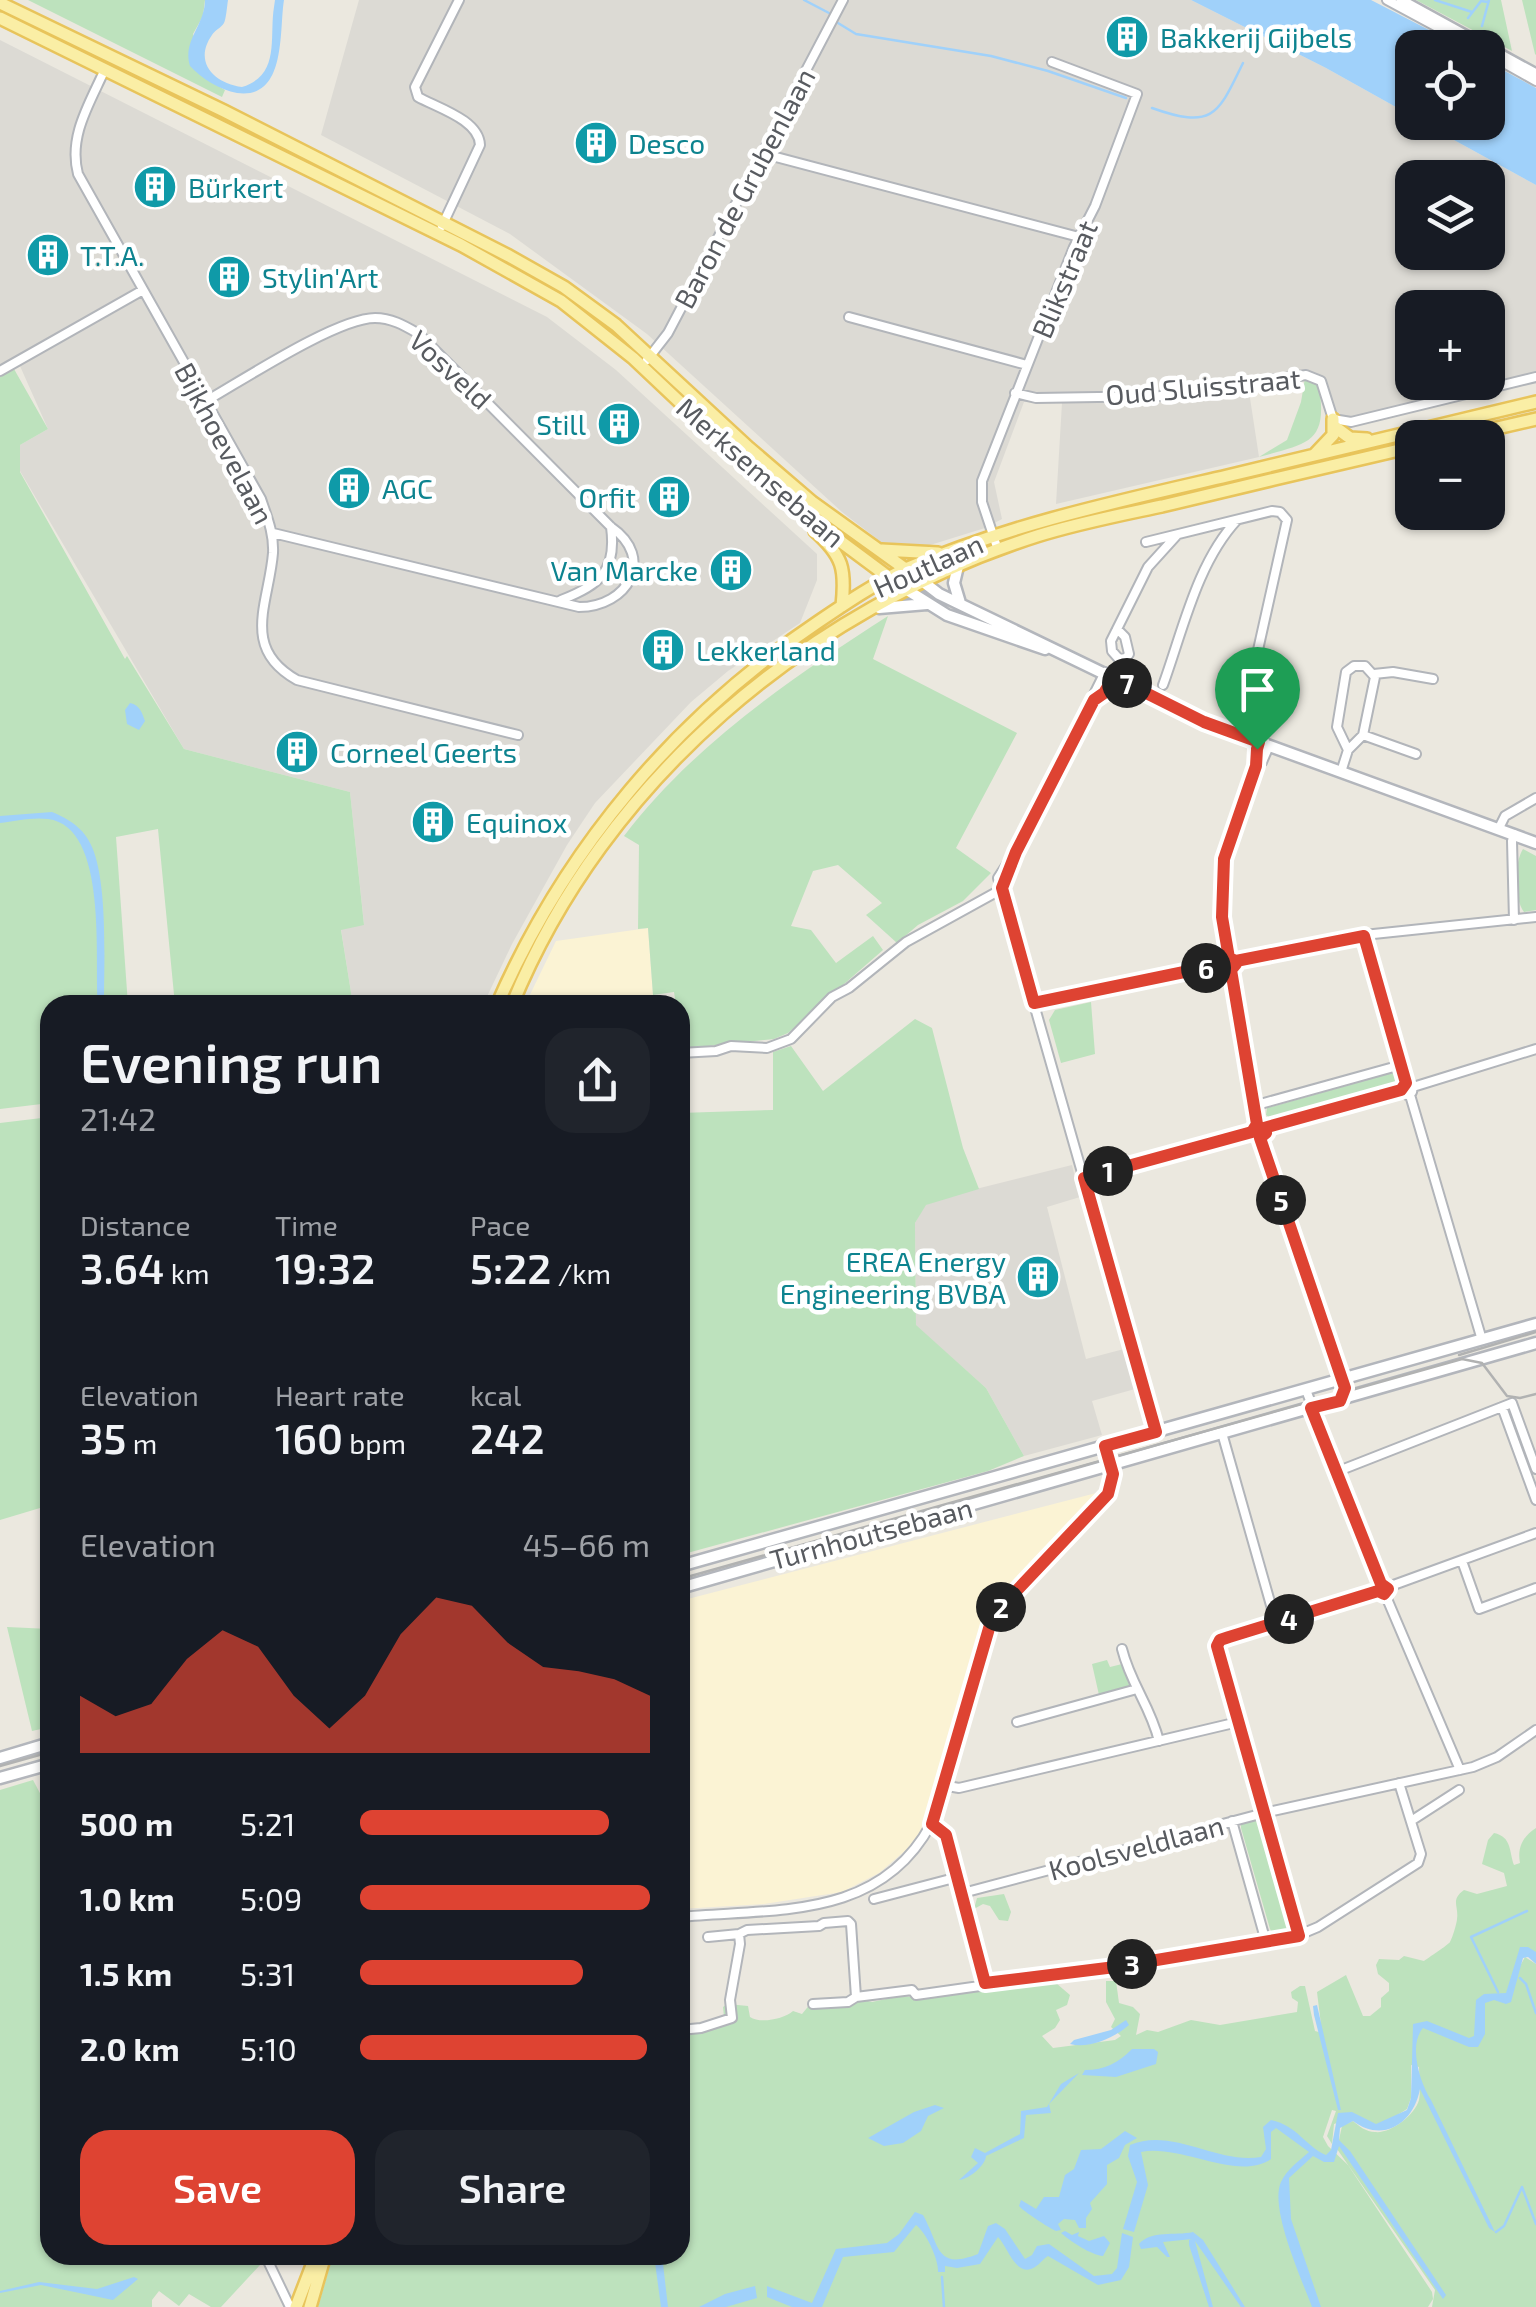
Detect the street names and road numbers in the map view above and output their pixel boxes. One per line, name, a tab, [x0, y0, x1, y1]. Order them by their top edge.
street label: Baron de Grubenlaan	[666, 62, 822, 314]
street label: Blikstraat	[1024, 215, 1104, 343]
street label: Vosveld	[403, 322, 499, 416]
street label: Bijkhoevelaan	[168, 357, 282, 529]
street label: Oud Sluisstraat	[1104, 361, 1302, 411]
street label: Merksemsebaan	[670, 390, 852, 554]
street label: Houtlaan	[868, 526, 988, 604]
street label: Turnhoutsebaan	[766, 1490, 976, 1576]
street label: Koolsveldlaan	[1045, 1807, 1227, 1887]

